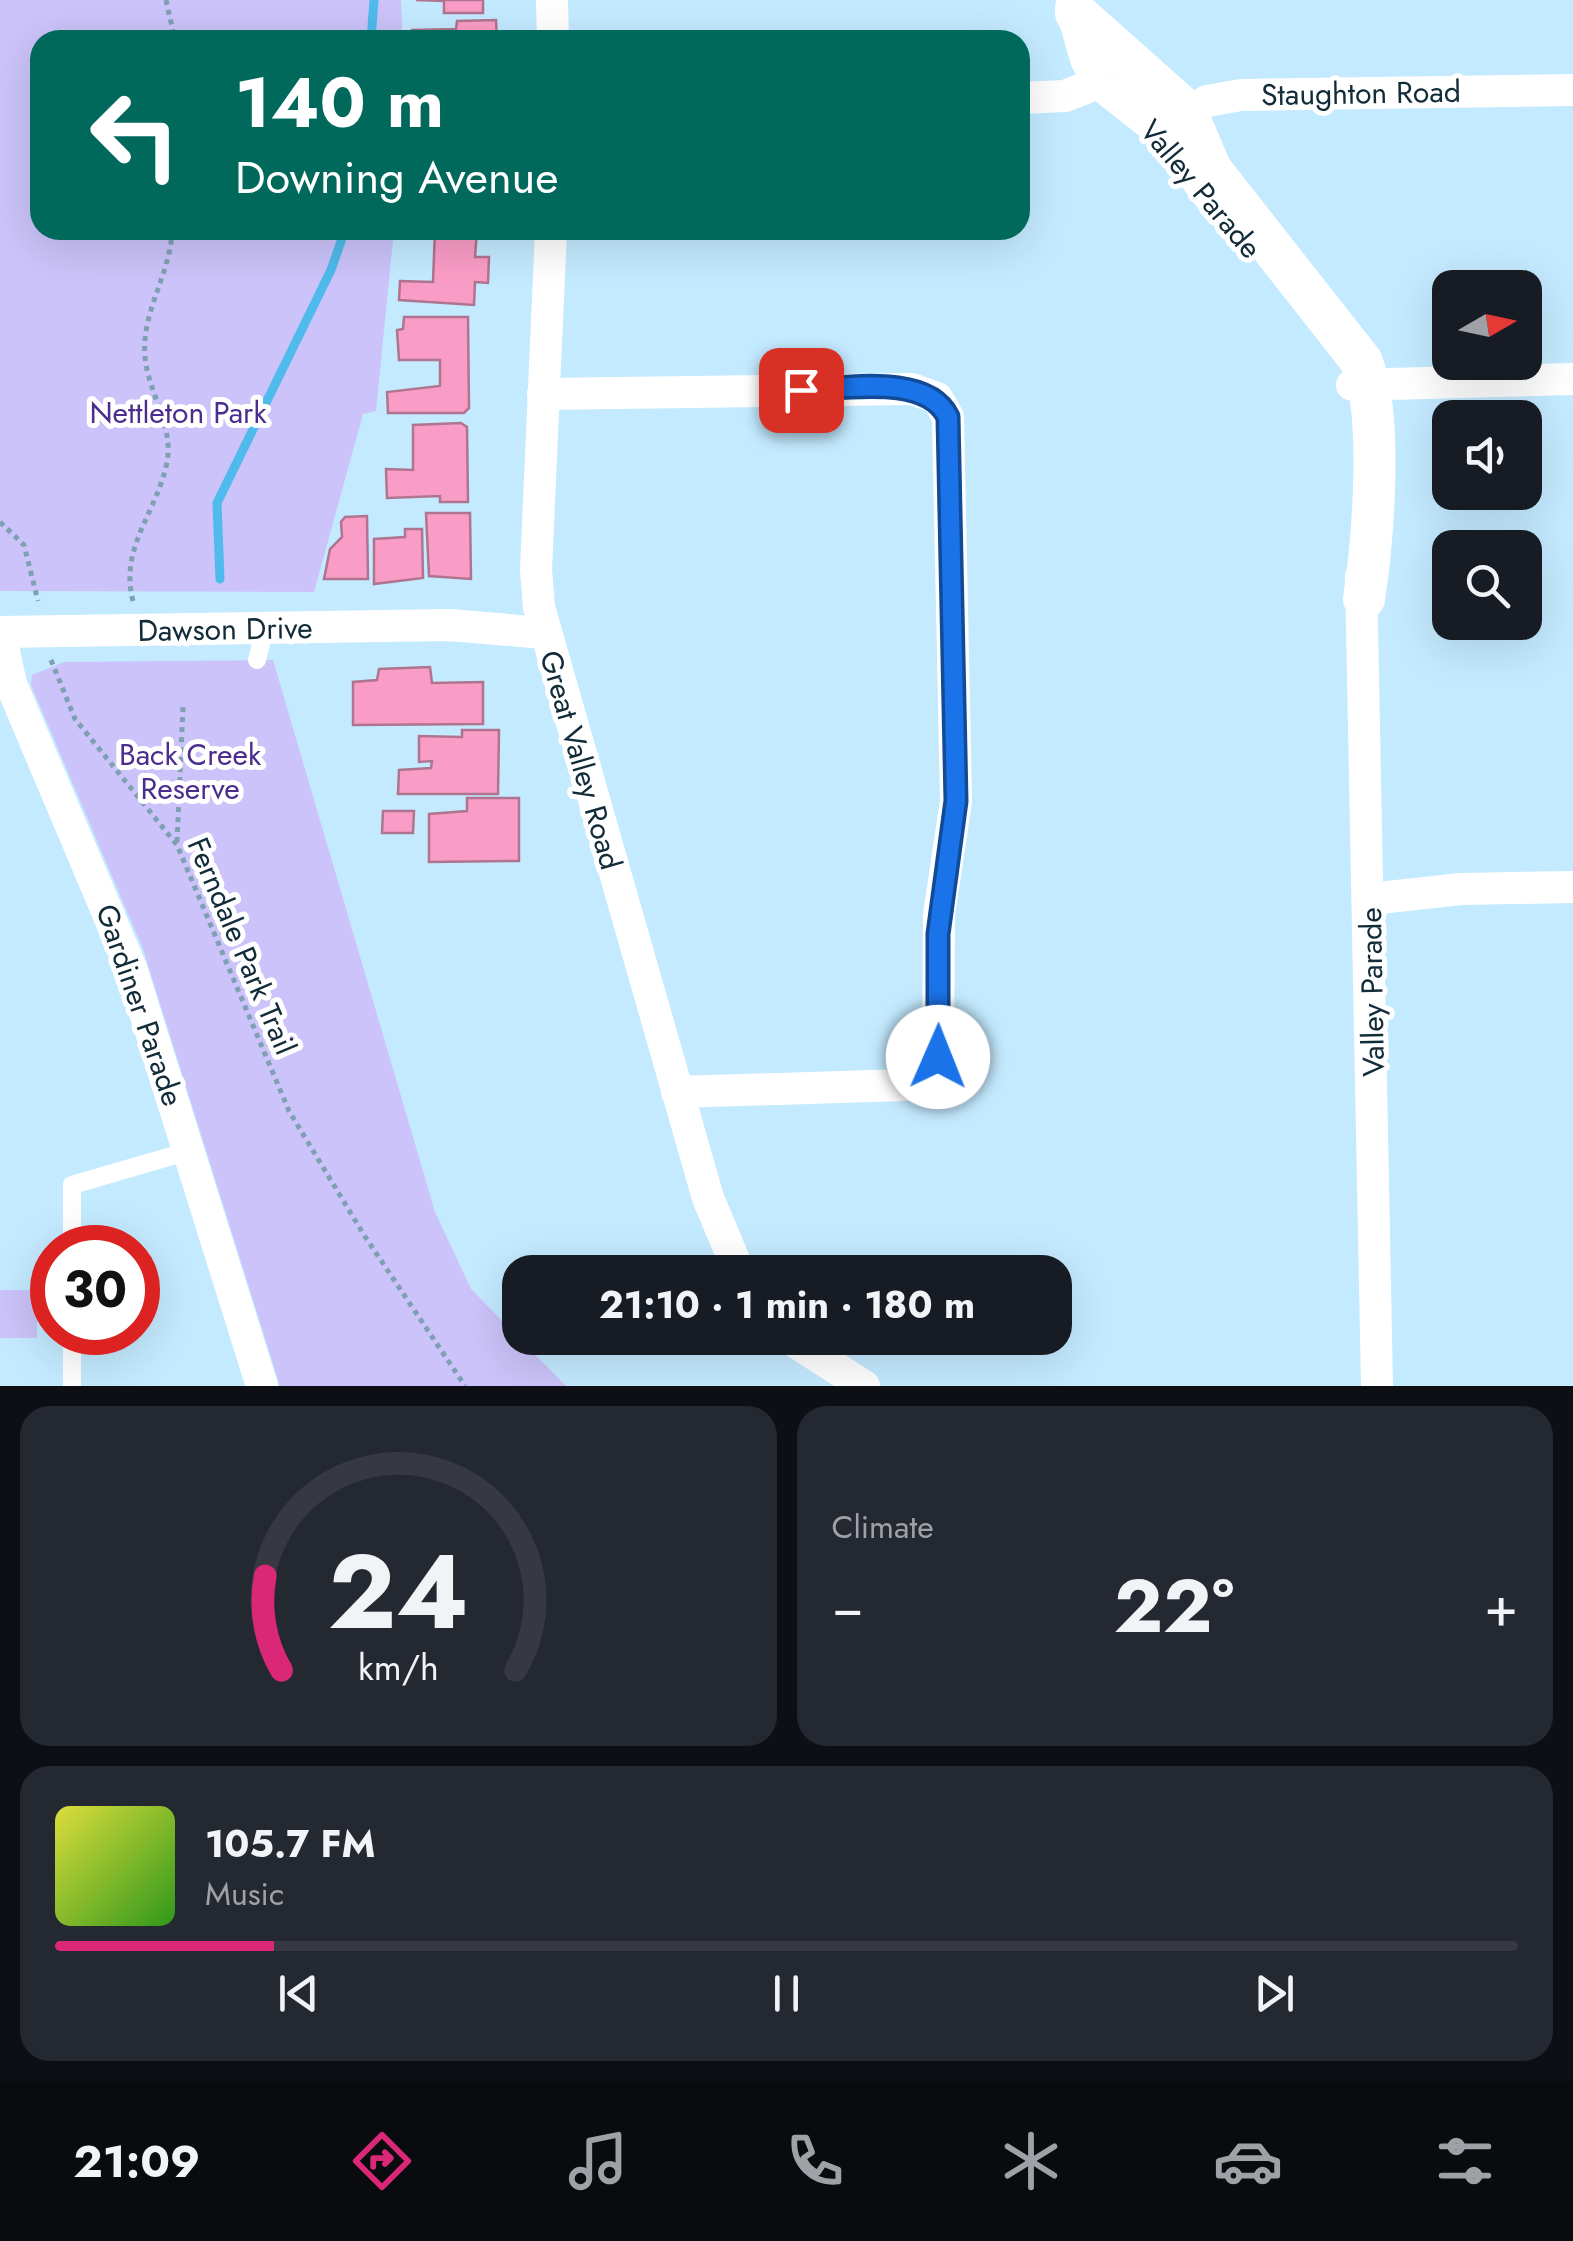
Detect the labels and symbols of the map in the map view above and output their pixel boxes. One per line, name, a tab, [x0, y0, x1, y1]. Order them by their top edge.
street label: Staughton Road	[1261, 70, 1461, 116]
street label: Valley Parade	[1130, 110, 1272, 268]
north arrow	[1432, 270, 1542, 380]
pin	[759, 348, 844, 433]
park label: Nettleton Park	[89, 391, 267, 434]
street label: Dawson Drive	[137, 606, 313, 652]
street label: Great Valley Road	[529, 645, 633, 875]
park label: Back Creek Reserve	[119, 733, 262, 810]
street label: Ferndale Park Trail	[177, 831, 307, 1061]
street label: Gardiner Parade	[85, 898, 195, 1112]
street label: Valley Parade	[1349, 907, 1395, 1077]
position arrow	[886, 1005, 990, 1109]
speed limit sign: 30	[30, 1225, 160, 1355]

